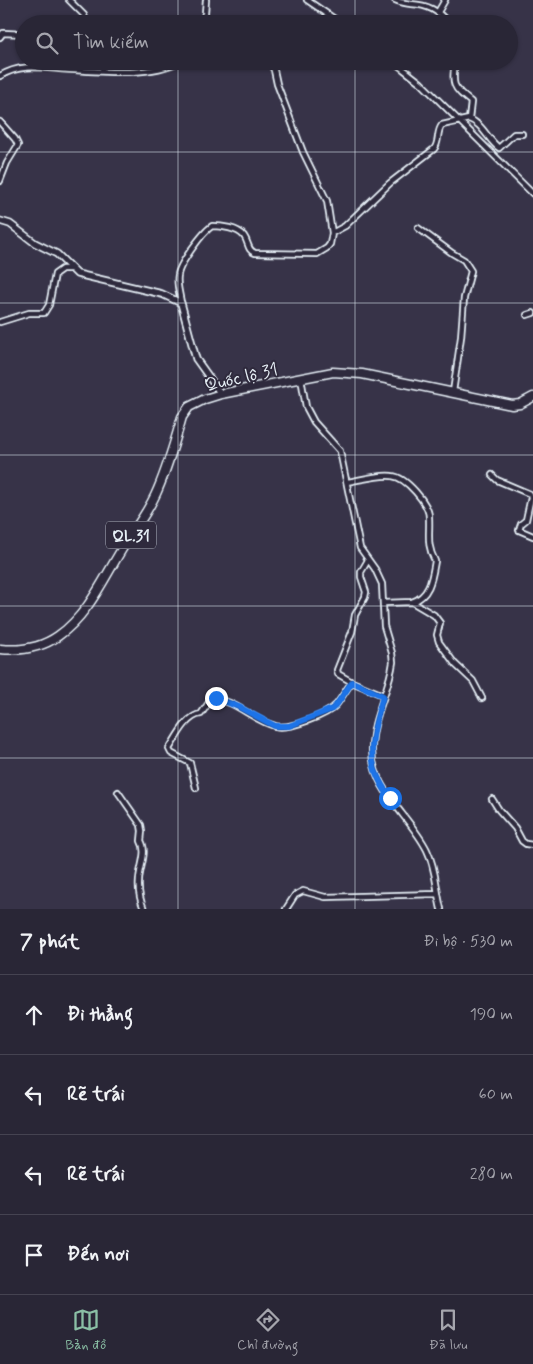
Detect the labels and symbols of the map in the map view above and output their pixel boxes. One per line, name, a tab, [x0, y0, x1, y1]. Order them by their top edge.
street label: Quốc lộ 31	[202, 358, 280, 398]
road number: QL.31	[106, 522, 156, 548]
route end	[205, 687, 228, 710]
route start	[379, 787, 402, 810]

